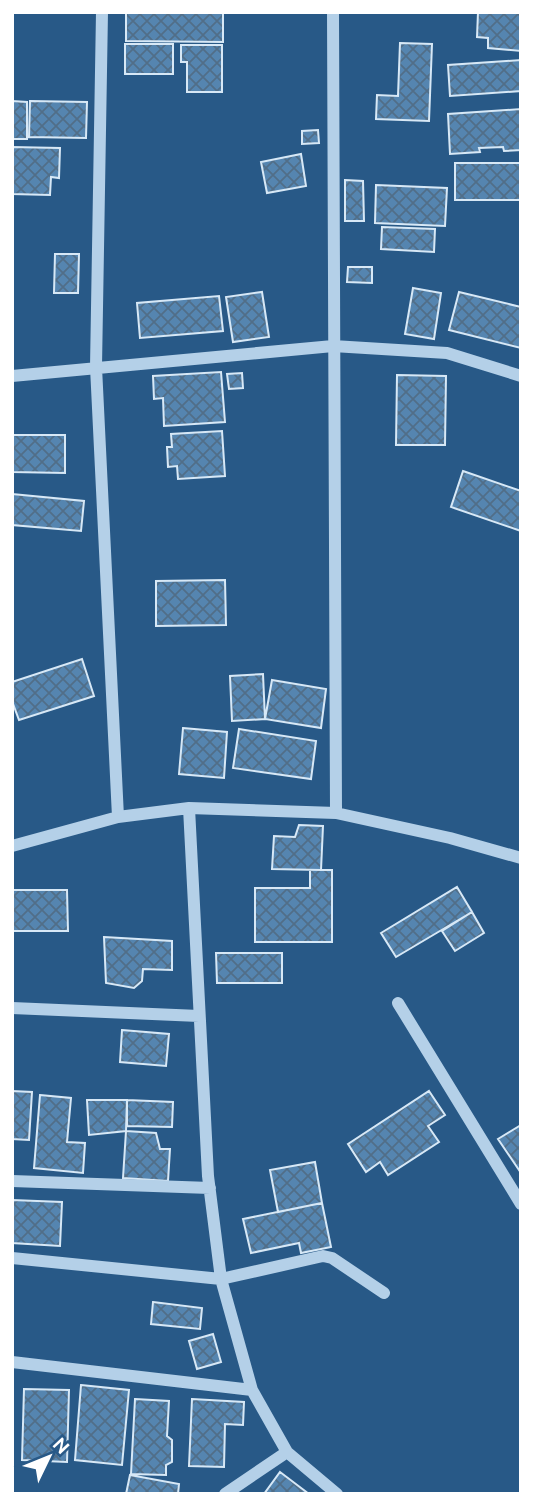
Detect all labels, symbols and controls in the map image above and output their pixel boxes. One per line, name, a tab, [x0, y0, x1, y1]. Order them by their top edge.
north arrow	[14, 1422, 84, 1492]
text: N	[49, 1433, 74, 1458]

